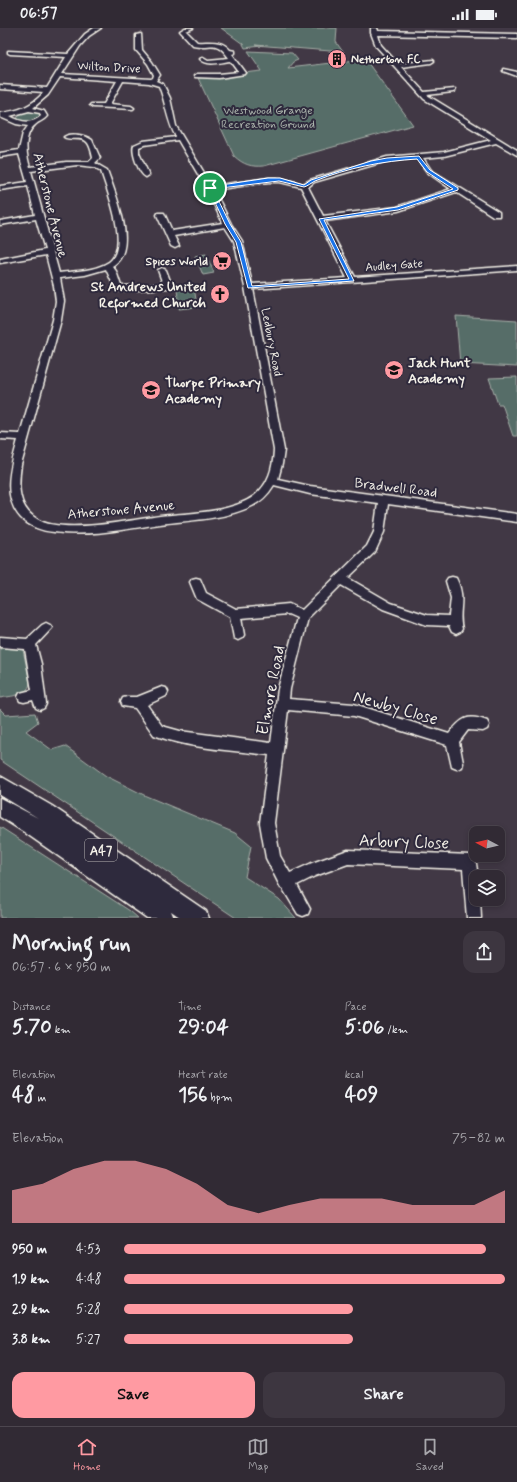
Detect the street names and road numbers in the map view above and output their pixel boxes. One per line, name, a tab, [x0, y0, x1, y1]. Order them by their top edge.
street label: Wilton Drive	[77, 58, 141, 78]
street label: Atherstone Avenue	[28, 151, 72, 260]
street label: Audley Gate	[365, 256, 424, 276]
street label: Ledbury Road	[257, 307, 286, 378]
street label: Bradwell Road	[353, 474, 438, 502]
street label: Atherstone Avenue	[67, 496, 176, 524]
street label: Elmore Road	[252, 644, 290, 737]
street label: Newby Close	[351, 685, 441, 731]
street label: Arbury Close	[358, 829, 449, 856]
road number: A47	[85, 839, 117, 861]

